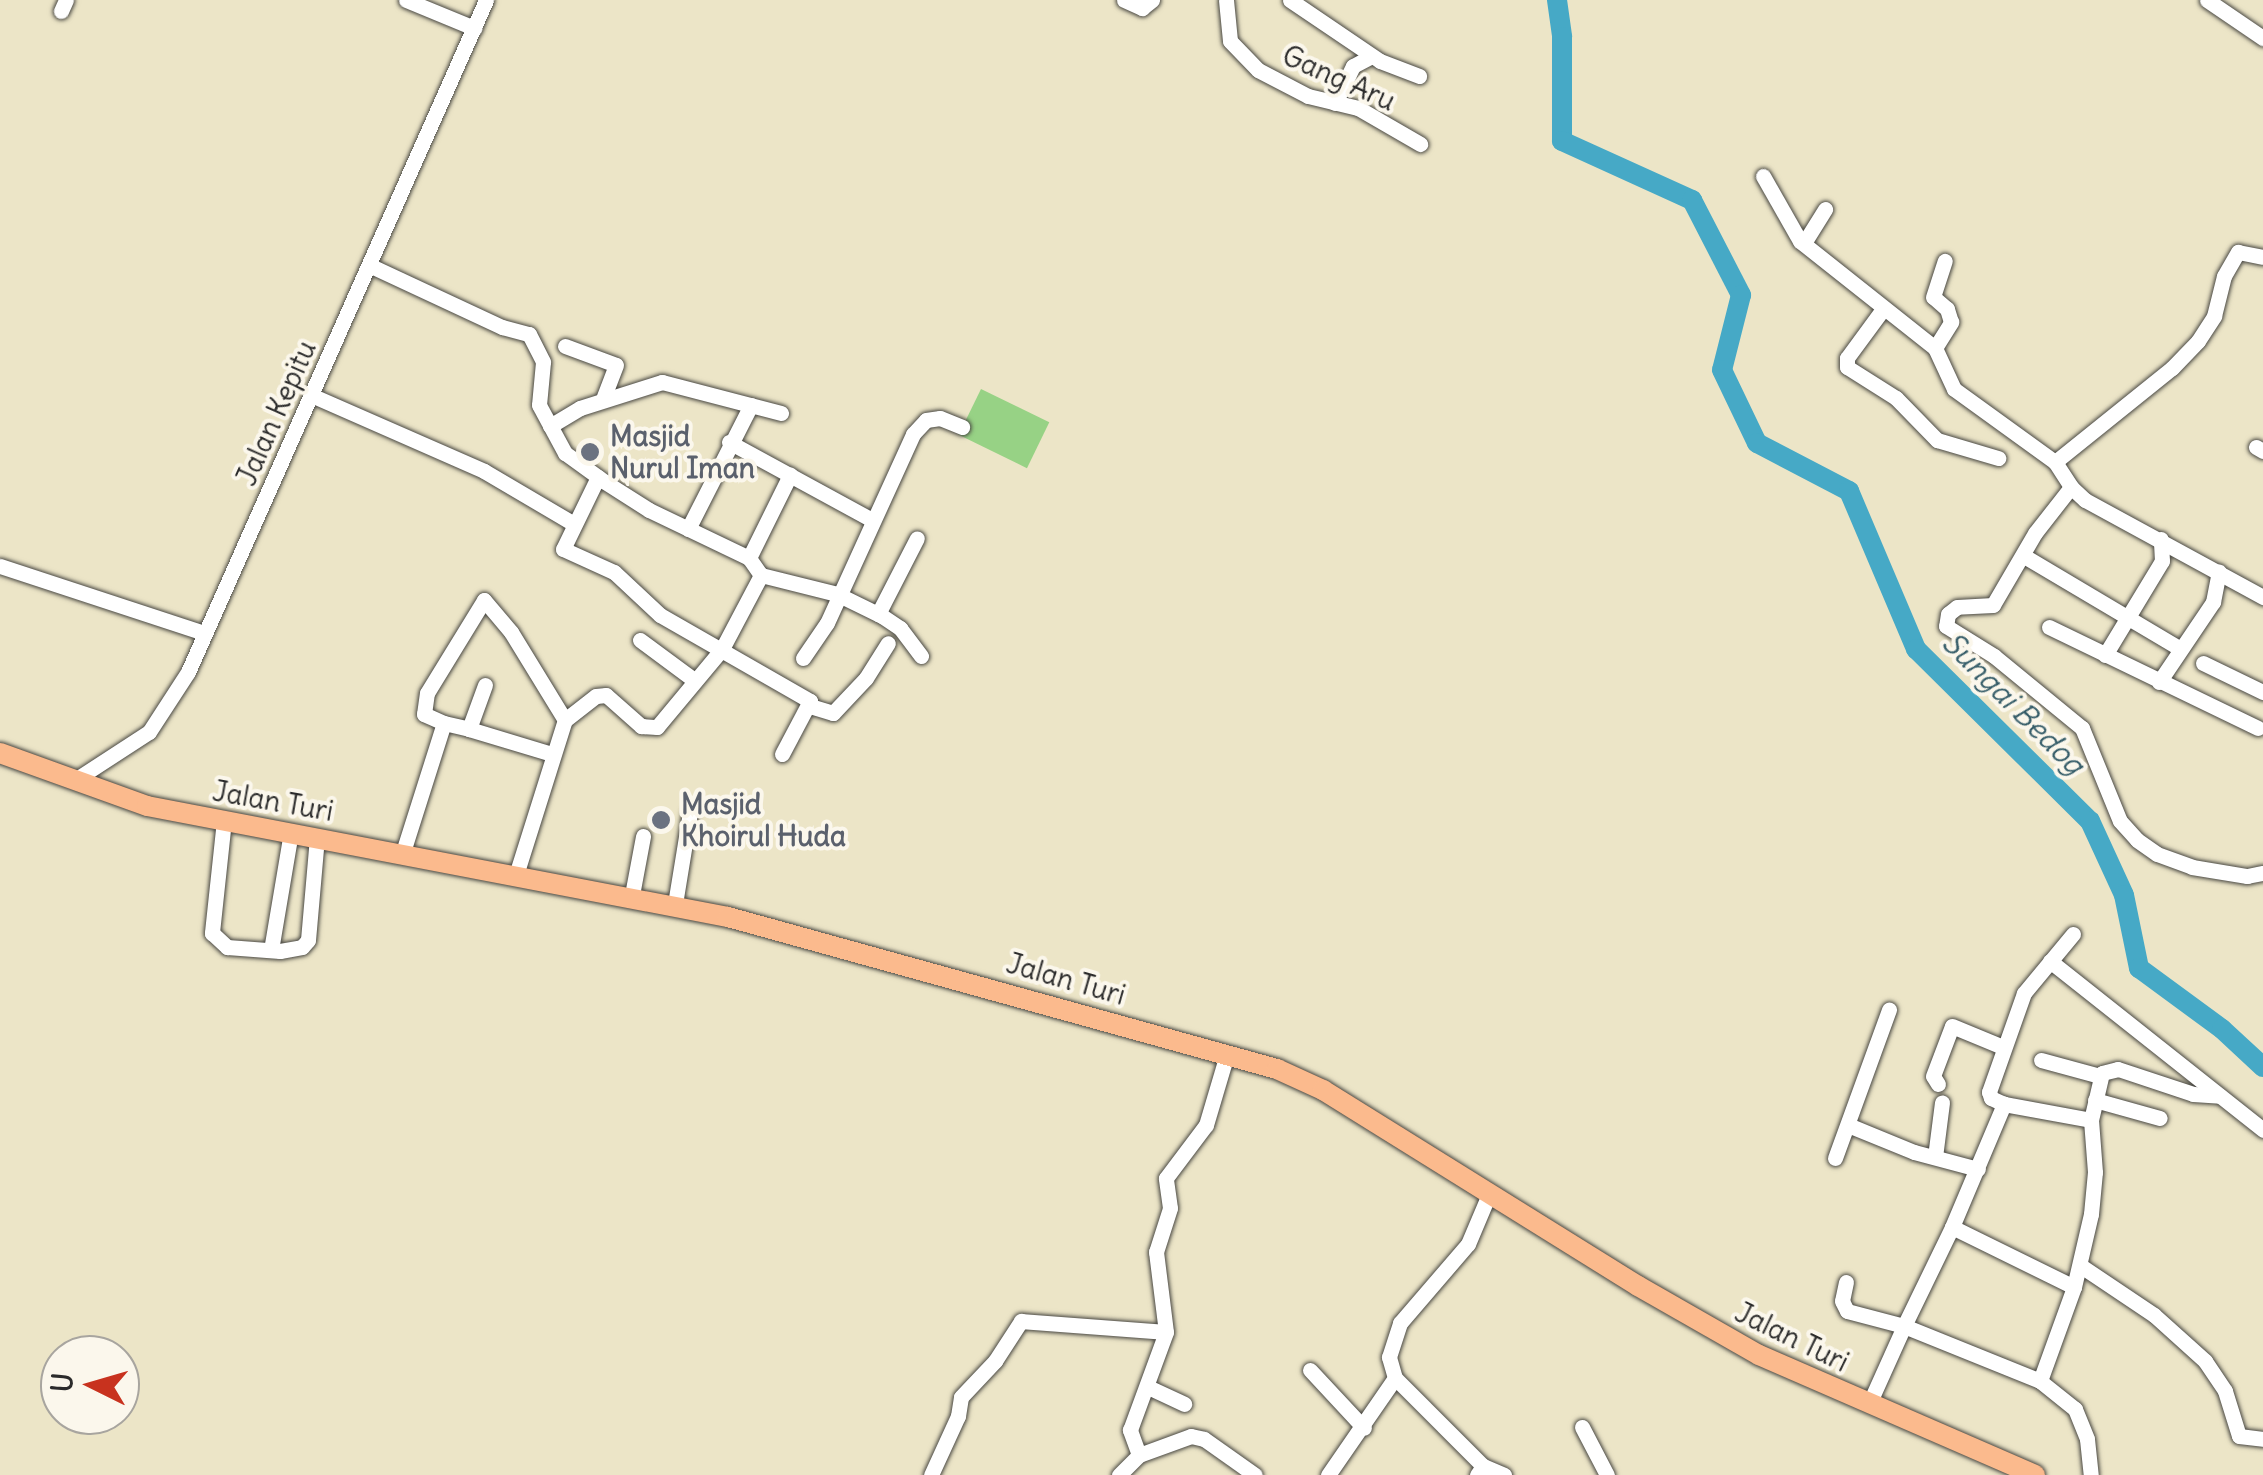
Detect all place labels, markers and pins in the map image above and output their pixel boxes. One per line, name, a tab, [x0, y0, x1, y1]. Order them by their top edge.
place label: Masjid Nurul Iman	[610, 419, 755, 485]
marker: Masjid Nurul Iman	[579, 441, 601, 463]
place label: Masjid Khoirul Huda	[681, 787, 846, 853]
marker: Masjid Khoirul Huda	[650, 809, 672, 831]

